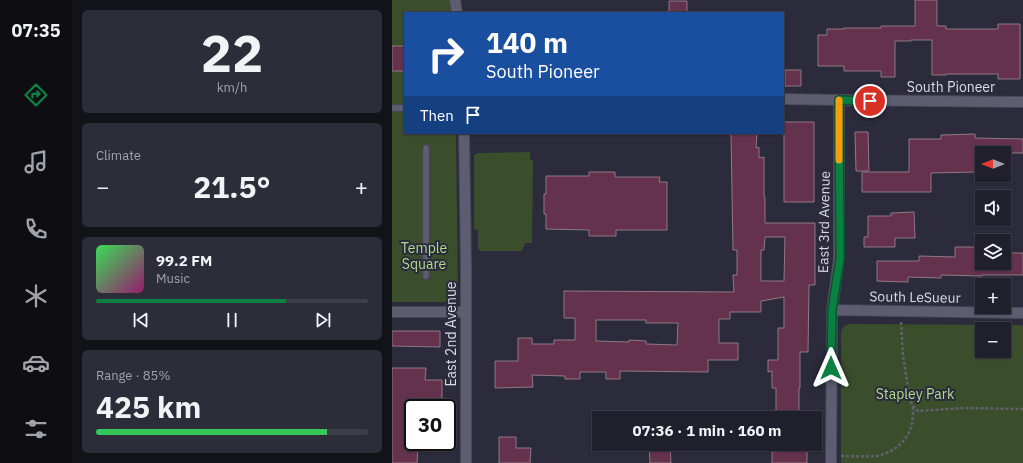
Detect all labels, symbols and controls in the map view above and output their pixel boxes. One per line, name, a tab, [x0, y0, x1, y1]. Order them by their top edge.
text: 07:35	[11, 19, 61, 42]
text: 22	[201, 19, 263, 86]
text: 140 m	[486, 24, 568, 61]
icon: right	[420, 28, 472, 80]
text: South Pioneer	[486, 60, 600, 83]
street label: South Pioneer	[907, 78, 995, 96]
text: km/h	[217, 79, 247, 96]
icon: directions	[22, 81, 50, 109]
pin	[853, 84, 887, 118]
icon: arrive	[859, 90, 881, 112]
icon: arrive	[462, 104, 484, 126]
text: Then	[420, 106, 454, 125]
north arrow	[975, 146, 1011, 182]
map controls	[975, 146, 1011, 358]
text: Climate	[96, 147, 141, 164]
icon: music	[22, 148, 50, 176]
text: 21.5°	[193, 167, 271, 206]
street label: East 3rd Avenue	[814, 170, 834, 273]
text: −	[96, 172, 109, 201]
text: +	[355, 172, 368, 201]
button: sound	[975, 190, 1011, 226]
icon: phone	[22, 215, 50, 243]
button: layers	[975, 234, 1011, 270]
park label: Temple Square	[401, 239, 448, 273]
text: 99.2 FM	[156, 251, 212, 270]
text: Music	[156, 270, 190, 287]
button: +	[975, 278, 1011, 314]
street label: East 2nd Avenue	[442, 281, 460, 387]
icon: climate	[22, 282, 50, 310]
street label: South LeSueur	[869, 287, 961, 307]
icon: previous	[130, 309, 152, 331]
icon: pause	[221, 309, 243, 331]
icon: next	[312, 309, 334, 331]
button: −	[975, 322, 1011, 358]
position arrow	[810, 347, 852, 389]
icon: car	[22, 349, 50, 377]
text: Range · 85%	[96, 367, 170, 384]
park label: Stapley Park	[876, 385, 955, 403]
text: 425 km	[96, 387, 201, 426]
speed limit sign: 30	[404, 399, 456, 451]
icon: filters	[22, 415, 50, 443]
text: 07:36 · 1 min · 160 m	[633, 421, 781, 440]

